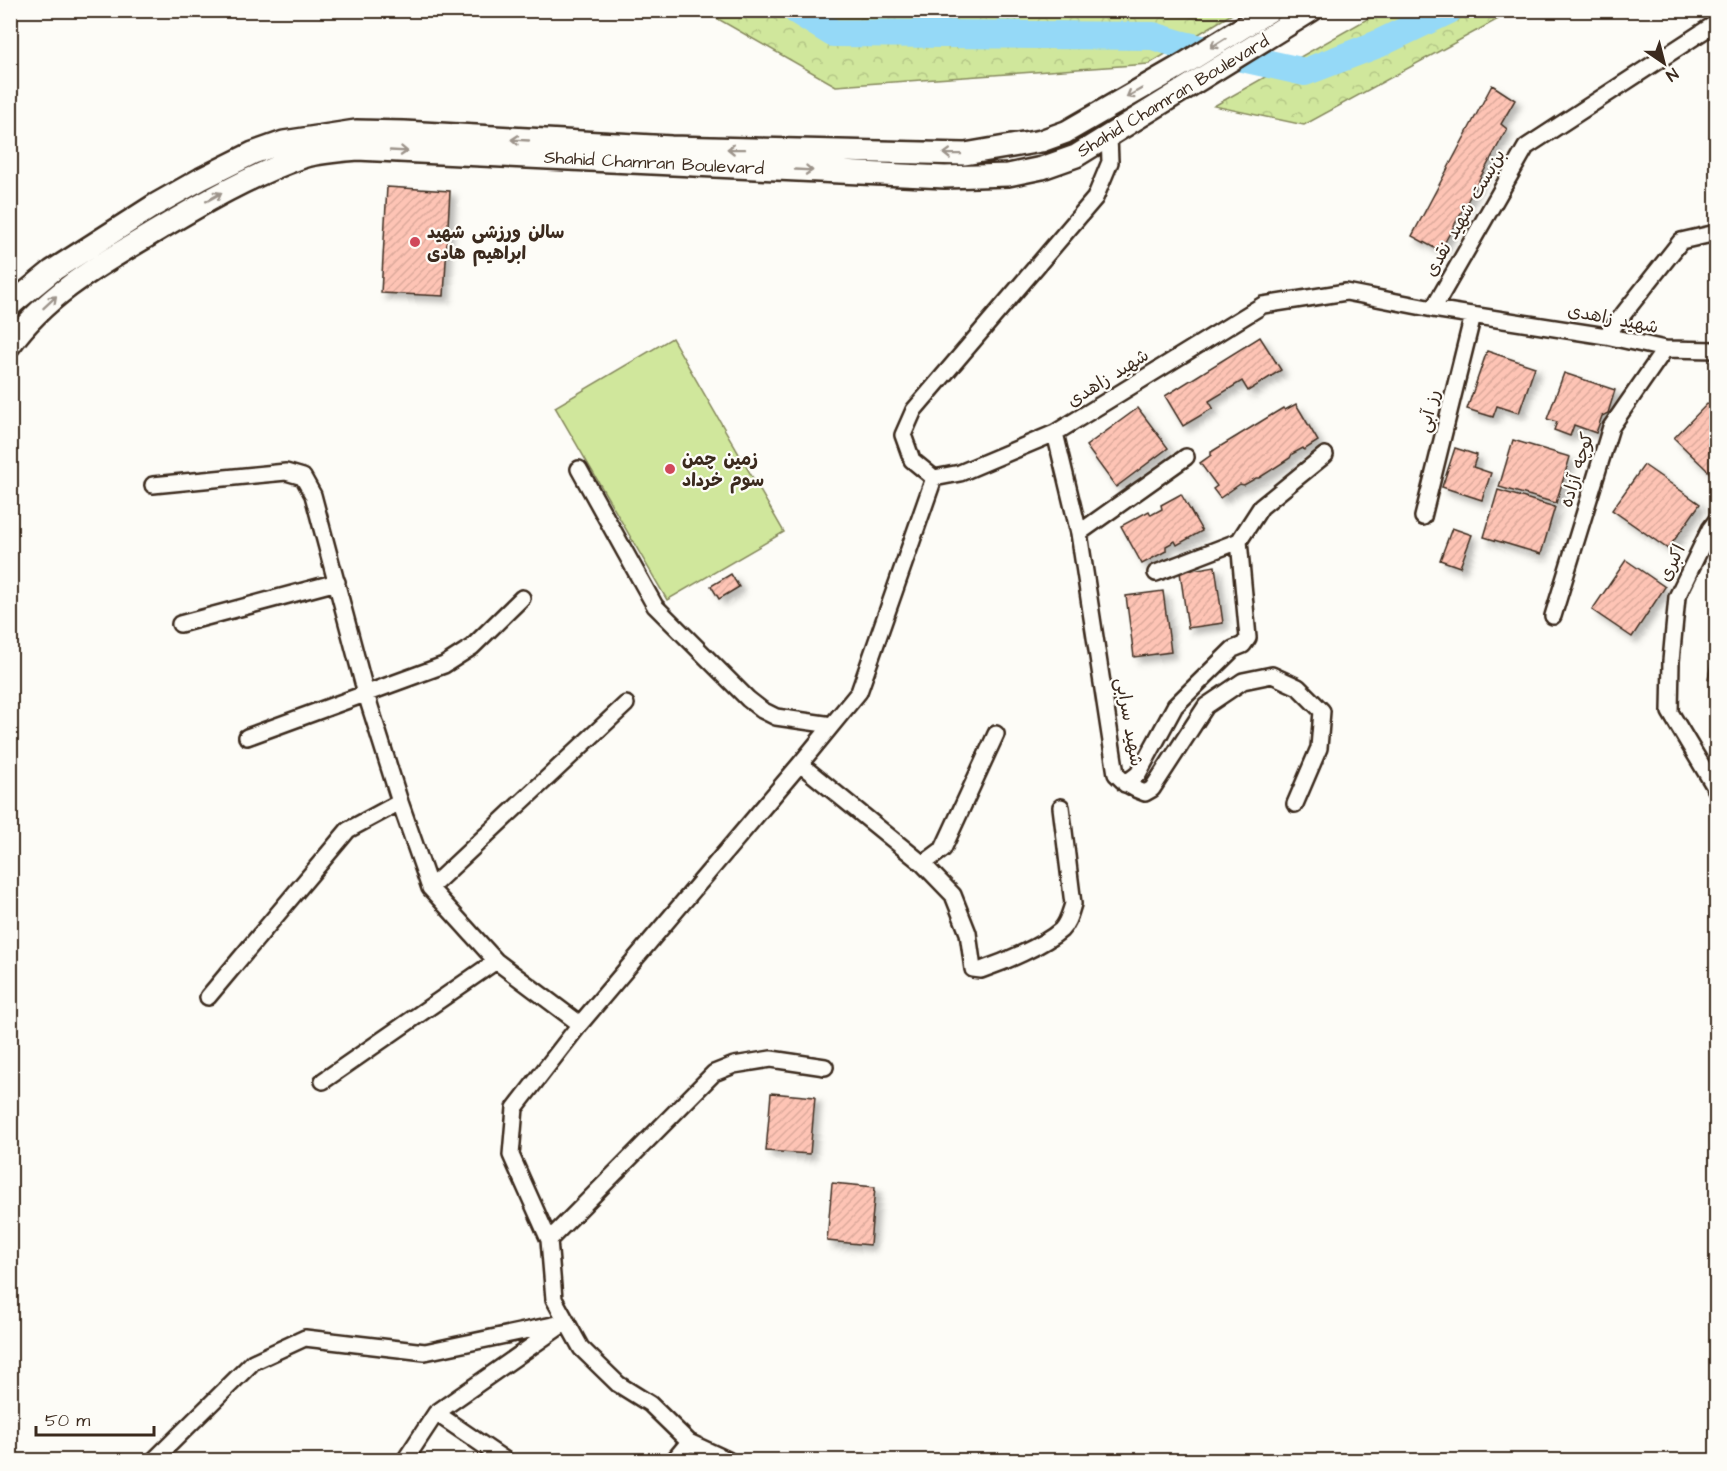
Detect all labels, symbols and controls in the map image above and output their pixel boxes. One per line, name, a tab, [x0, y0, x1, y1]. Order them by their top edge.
street label: Shahid Chamran Boulevard	[1072, 29, 1274, 163]
north arrow	[1634, 33, 1694, 93]
one-way arrow	[1210, 38, 1227, 50]
text: N	[1662, 63, 1682, 86]
one-way arrow	[1126, 87, 1143, 99]
one-way arrow	[511, 134, 531, 145]
one-way arrow	[726, 143, 746, 154]
street label: Shahid Chamran Boulevard	[543, 145, 765, 181]
street label: بن‌بست شهید نقدی	[1418, 145, 1512, 281]
one-way arrow	[389, 146, 409, 157]
one-way arrow	[942, 148, 962, 159]
one-way arrow	[794, 164, 814, 175]
one-way arrow	[205, 191, 222, 203]
place label: سالن ورزشی شهید ابراهیم هادی	[427, 220, 564, 267]
marker: سالن ورزشی شهید ابراهیم هادی	[408, 235, 422, 249]
one-way arrow	[42, 295, 57, 309]
street label: شهید زاهدی	[1565, 298, 1661, 340]
street label: شهید زاهدی	[1062, 343, 1154, 413]
street label: رز آبی	[1412, 387, 1446, 435]
street label: کوچه آزاده	[1554, 429, 1600, 511]
place label: زمین چمن سوم خرداد	[682, 447, 764, 494]
marker: زمین چمن سوم خرداد	[663, 462, 677, 476]
street label: اکبری	[1652, 540, 1692, 586]
street label: شهید سرابی	[1109, 676, 1149, 768]
scale bar	[36, 1399, 154, 1437]
text: 50 m	[45, 1408, 90, 1433]

